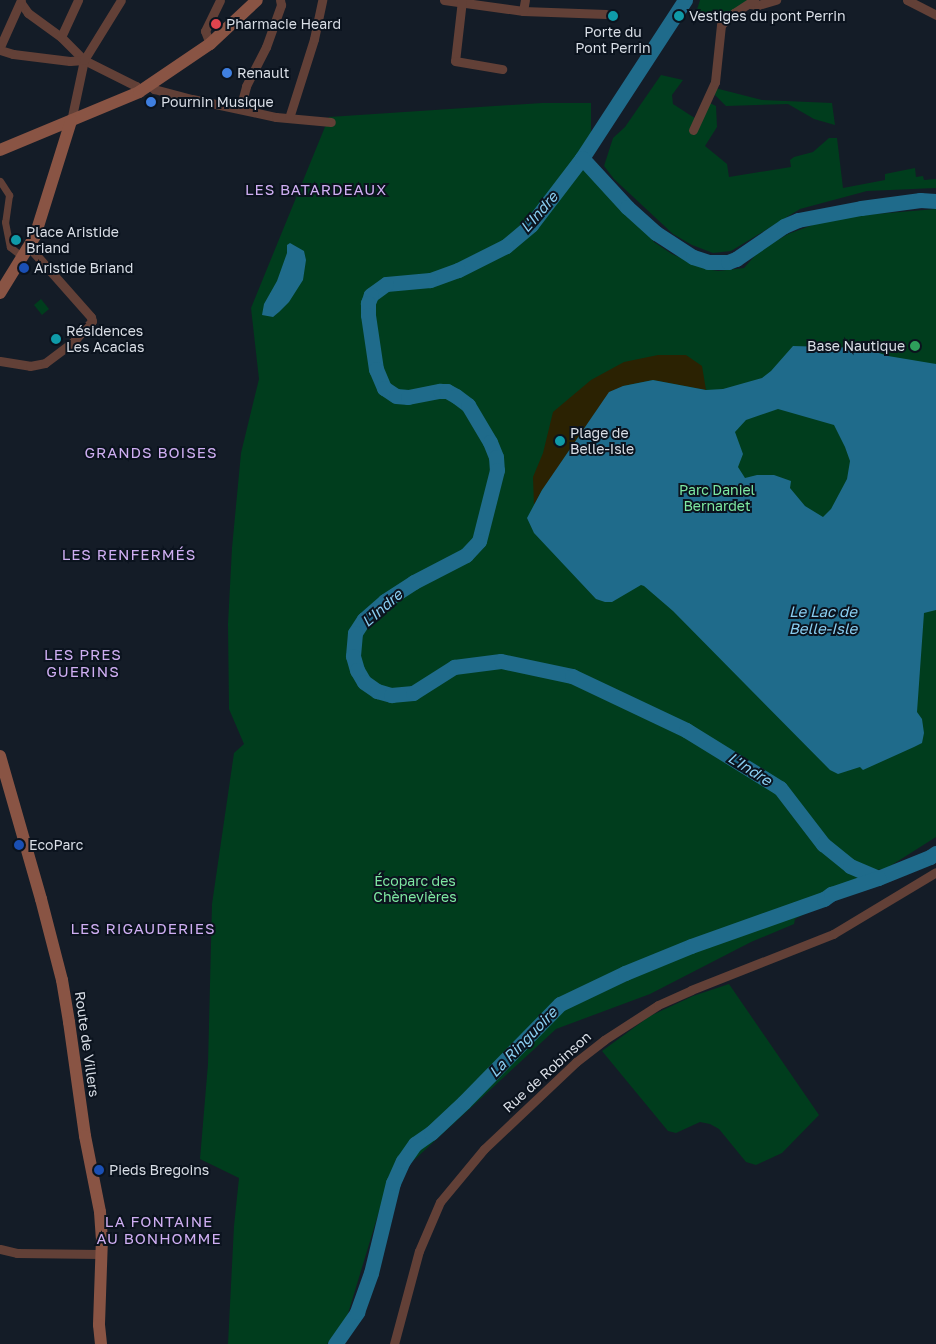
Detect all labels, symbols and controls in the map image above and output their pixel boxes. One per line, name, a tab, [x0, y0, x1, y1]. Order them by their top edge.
place label: Vestiges du pont Perrin	[689, 8, 846, 24]
marker: Porte du Pont Perrin	[607, 10, 619, 22]
marker: Vestiges du pont Perrin	[673, 10, 685, 22]
place label: Pharmacie Heard	[226, 16, 341, 32]
marker: Pharmacie Heard	[210, 18, 222, 30]
place label: Porte du Pont Perrin	[575, 24, 651, 56]
place label: Renault	[237, 65, 289, 81]
marker: Renault	[221, 67, 233, 79]
place label: Pournin Musique	[161, 94, 274, 110]
marker: Pournin Musique	[145, 96, 157, 108]
district label: LES BATARDEAUX	[243, 181, 389, 199]
water label: L'Indre	[516, 188, 562, 236]
place label: Place Aristide Briand	[26, 224, 119, 256]
marker: Place Aristide Briand	[10, 234, 22, 246]
place label: Aristide Briand	[34, 260, 133, 276]
marker: Aristide Briand	[18, 262, 30, 274]
place label: Résidences Les Acacias	[66, 323, 144, 356]
marker: Résidences Les Acacias	[50, 333, 62, 345]
place label: Base Nautique	[807, 338, 905, 354]
marker: Base Nautique	[909, 340, 921, 352]
place label: Plage de Belle-Isle	[570, 425, 634, 458]
marker: Plage de Belle-Isle	[554, 435, 566, 447]
district label: GRANDS BOISES	[83, 444, 219, 462]
park label: Parc Daniel Bernardet	[679, 482, 755, 514]
district label: LES RENFERMÉS	[60, 546, 198, 564]
water label: L'Indre	[358, 585, 406, 631]
water label: Le Lac de Belle-Isle	[789, 602, 857, 637]
district label: LES PRES GUERINS	[43, 645, 123, 680]
water label: L'Indre	[725, 749, 775, 789]
place label: EcoParc	[29, 837, 83, 853]
marker: EcoParc	[13, 839, 25, 851]
park label: Écoparc des Chènevières	[373, 873, 457, 906]
district label: LES RIGAUDERIES	[69, 920, 217, 938]
street label: Route de Villers	[71, 990, 103, 1098]
water label: La Ringuoire	[485, 1003, 561, 1081]
street label: Rue de Robinson	[499, 1028, 595, 1116]
place label: Pieds Bregoins	[109, 1162, 209, 1178]
marker: Pieds Bregoins	[93, 1164, 105, 1176]
district label: LA FONTAINE AU BONHOMME	[95, 1212, 223, 1247]

